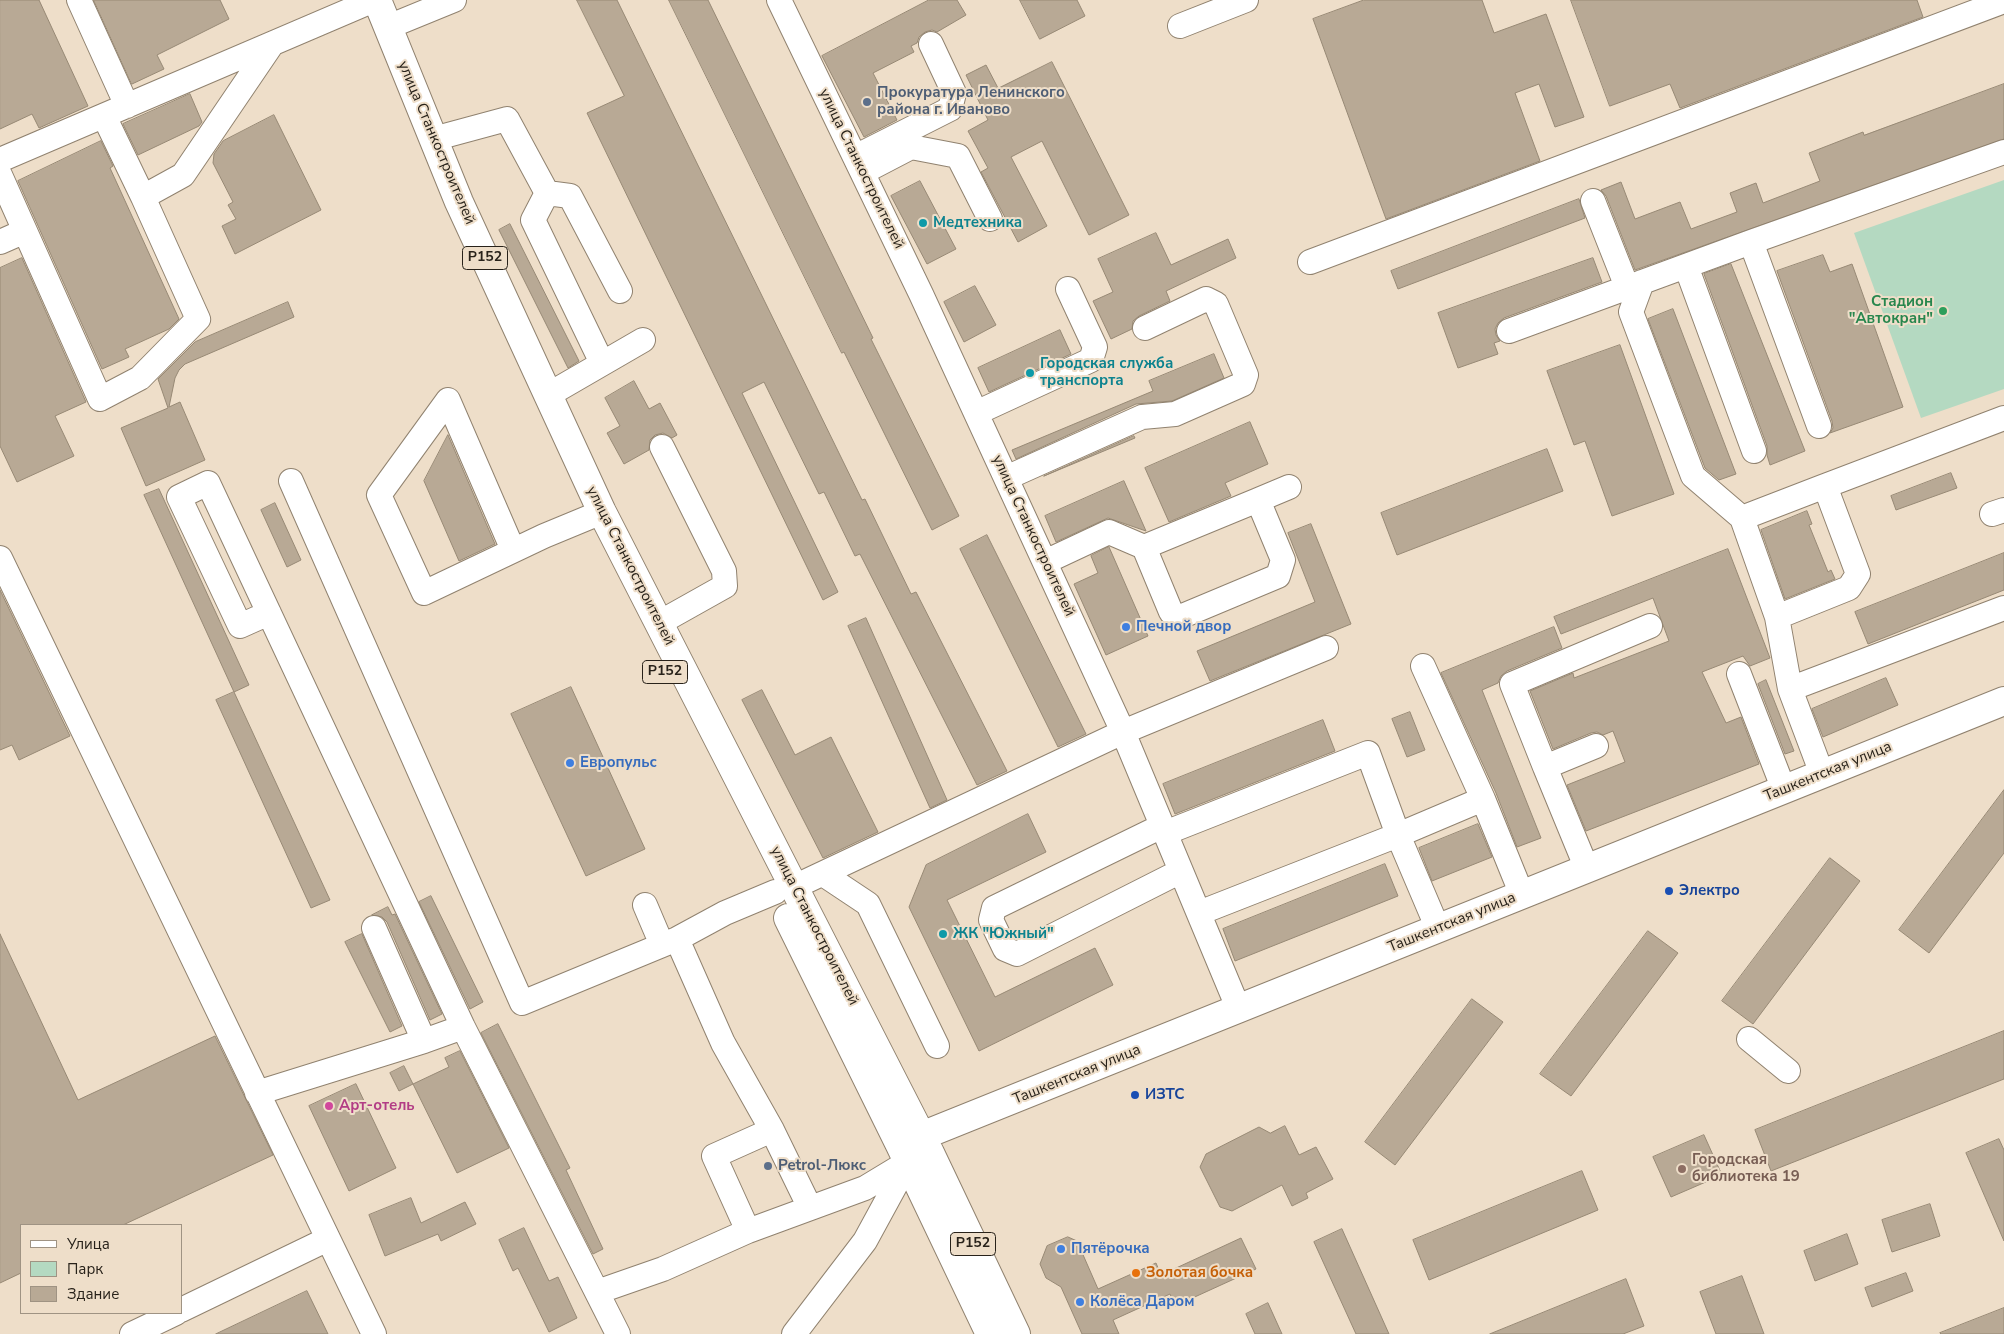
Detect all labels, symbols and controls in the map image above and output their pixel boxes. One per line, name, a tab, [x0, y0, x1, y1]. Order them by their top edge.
street label: улица Станкостроителей	[393, 59, 479, 227]
place label: Прокуратура Ленинского района г. Иваново	[877, 84, 1065, 119]
street label: улица Станкостроителей	[814, 86, 908, 252]
marker: Прокуратура Ленинского района г. Иваново	[861, 96, 873, 108]
place label: Медтехника	[933, 214, 1022, 232]
marker: Медтехника	[917, 217, 929, 229]
road number: Р152	[462, 247, 508, 270]
place label: Стадион "Автокран"	[1849, 293, 1933, 328]
marker: Стадион "Автокран"	[1937, 305, 1949, 317]
place label: Городская служба транспорта	[1040, 355, 1173, 390]
marker: Городская служба транспорта	[1024, 367, 1036, 379]
street label: улица Станкостроителей	[988, 452, 1078, 620]
street label: улица Станкостроителей	[582, 484, 678, 648]
place label: Печной двор	[1136, 618, 1231, 636]
marker: Печной двор	[1120, 621, 1132, 633]
road number: Р152	[642, 660, 688, 684]
street label: Ташкентская улица	[1761, 738, 1895, 806]
place label: Европульс	[580, 754, 657, 772]
marker: Европульс	[564, 757, 576, 769]
street label: улица Станкостроителей	[766, 844, 862, 1008]
place label: Электро	[1679, 882, 1740, 900]
marker: Электро	[1663, 885, 1675, 897]
street label: Ташкентская улица	[1385, 889, 1519, 957]
place label: ЖК "Южный"	[953, 925, 1054, 943]
marker: ЖК "Южный"	[937, 928, 949, 940]
street label: Ташкентская улица	[1010, 1041, 1144, 1109]
place label: ИЗТС	[1145, 1086, 1185, 1104]
marker: ИЗТС	[1129, 1089, 1141, 1101]
place label: Арт-отель	[339, 1097, 415, 1115]
marker: Арт-отель	[323, 1100, 335, 1112]
place label: Городская библиотека 19	[1692, 1151, 1800, 1186]
place label: Petrol-Люкс	[778, 1157, 866, 1175]
marker: Petrol-Люкс	[762, 1160, 774, 1172]
marker: Городская библиотека 19	[1676, 1163, 1688, 1175]
legend	[20, 1224, 182, 1314]
road number: Р152	[950, 1232, 996, 1256]
text: Улица	[67, 1234, 110, 1254]
place label: Пятёрочка	[1071, 1240, 1150, 1258]
marker: Пятёрочка	[1055, 1243, 1067, 1255]
text: Парк	[67, 1259, 103, 1279]
place label: Золотая бочка	[1146, 1264, 1253, 1282]
marker: Золотая бочка	[1130, 1267, 1142, 1279]
text: Здание	[67, 1284, 119, 1304]
place label: Колёса Даром	[1090, 1293, 1194, 1311]
marker: Колёса Даром	[1074, 1296, 1086, 1308]

